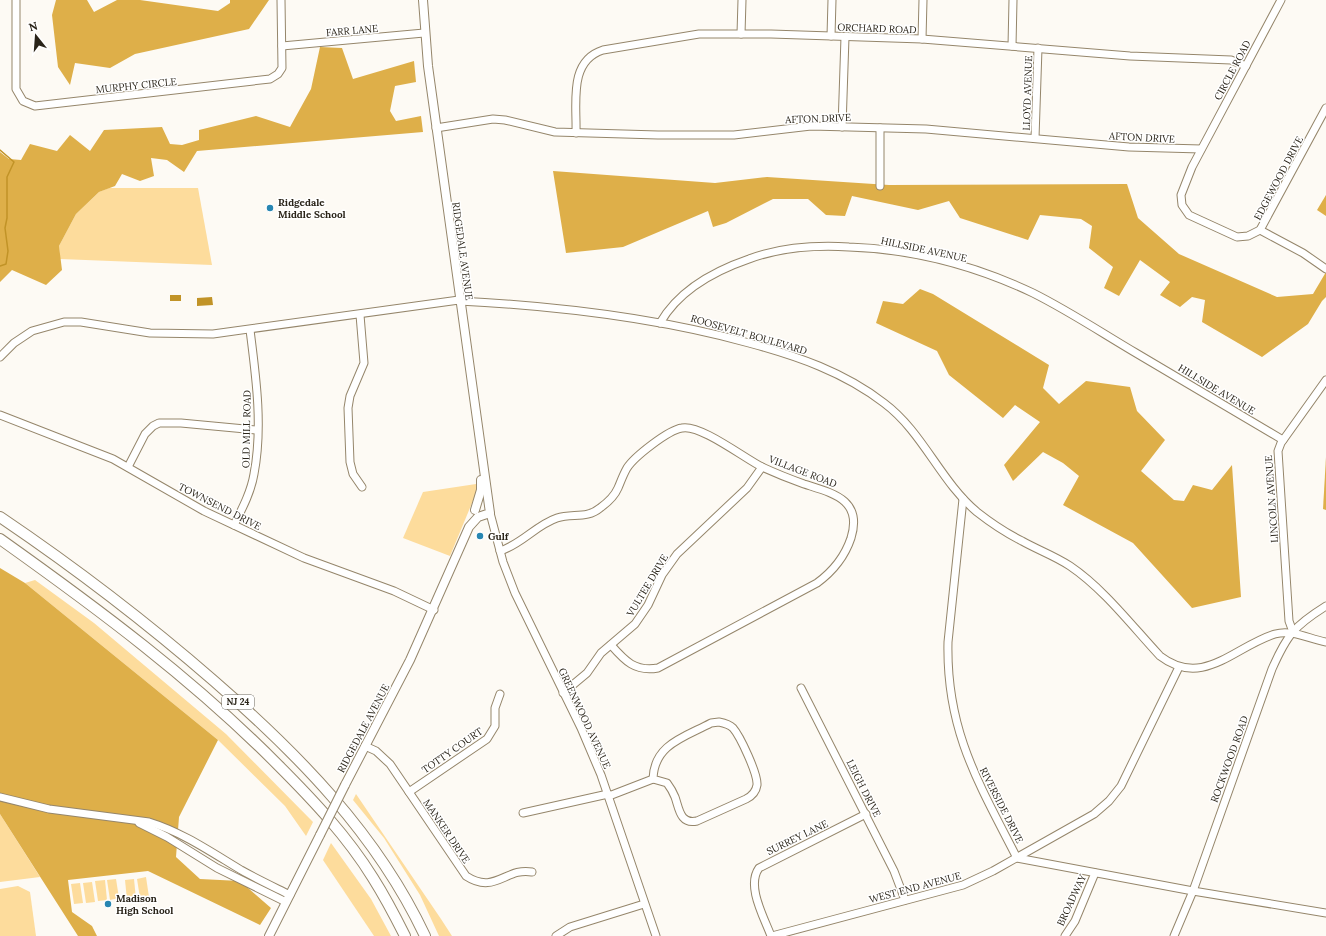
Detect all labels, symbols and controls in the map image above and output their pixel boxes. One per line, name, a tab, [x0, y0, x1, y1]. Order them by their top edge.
north arrow	[16, 16, 56, 56]
text: N	[27, 18, 40, 34]
street label: ORCHARD ROAD	[837, 21, 917, 36]
street label: FARR LANE	[325, 22, 379, 39]
street label: CIRCLE ROAD	[1211, 38, 1254, 102]
street label: LLOYD AVENUE	[1020, 55, 1035, 131]
street label: MURPHY CIRCLE	[95, 75, 177, 96]
street label: AFTON DRIVE	[784, 111, 851, 126]
street label: AFTON DRIVE	[1108, 129, 1175, 146]
street label: EDGEWOOD DRIVE	[1251, 134, 1306, 222]
place label: Ridgedale Middle School	[278, 196, 346, 221]
street label: RIDGEDALE AVENUE	[449, 201, 476, 301]
marker: Ridgedale Middle School	[265, 203, 275, 213]
street label: HILLSIDE AVENUE	[880, 234, 968, 265]
street label: ROOSEVELT BOULEVARD	[689, 312, 809, 357]
street label: HILLSIDE AVENUE	[1176, 361, 1258, 418]
street label: OLD MILL ROAD	[239, 390, 254, 468]
street label: VILLAGE ROAD	[766, 452, 839, 490]
street label: LINCOLN AVENUE	[1262, 455, 1281, 543]
street label: TOWNSEND DRIVE	[176, 480, 263, 533]
place label: Gulf	[488, 530, 510, 543]
marker: Gulf	[475, 531, 485, 541]
street label: VULTEE DRIVE	[623, 552, 671, 620]
street label: GREENWOOD AVENUE	[555, 666, 614, 771]
street label: RIDGEDALE AVENUE	[334, 681, 392, 775]
road number: NJ 24	[222, 695, 254, 709]
street label: ROCKWOOD ROAD	[1208, 714, 1251, 804]
street label: TOTTY COURT	[419, 724, 486, 776]
street label: LEIGH DRIVE	[843, 757, 884, 819]
street label: RIVERSIDE DRIVE	[977, 765, 1026, 845]
street label: MANKER DRIVE	[420, 797, 473, 866]
street label: SURREY LANE	[764, 817, 830, 858]
street label: WEST END AVENUE	[868, 869, 963, 906]
street label: BROADWAY	[1054, 872, 1089, 928]
place label: Madison High School	[116, 892, 173, 917]
marker: Madison High School	[103, 899, 113, 909]

